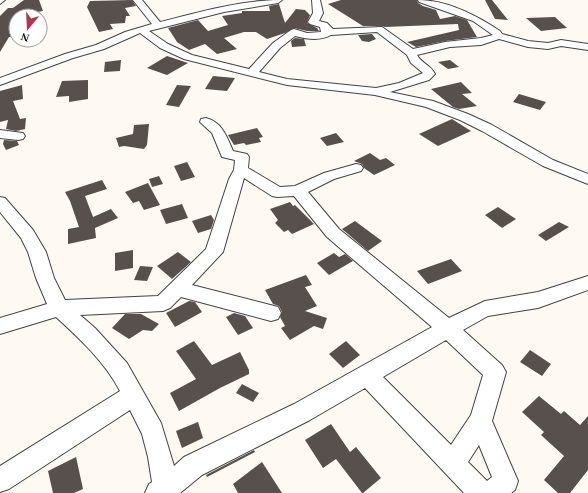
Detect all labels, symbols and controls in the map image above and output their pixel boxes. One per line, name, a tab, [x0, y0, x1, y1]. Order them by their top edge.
north arrow	[8, 8, 48, 48]
text: N	[19, 31, 31, 44]

